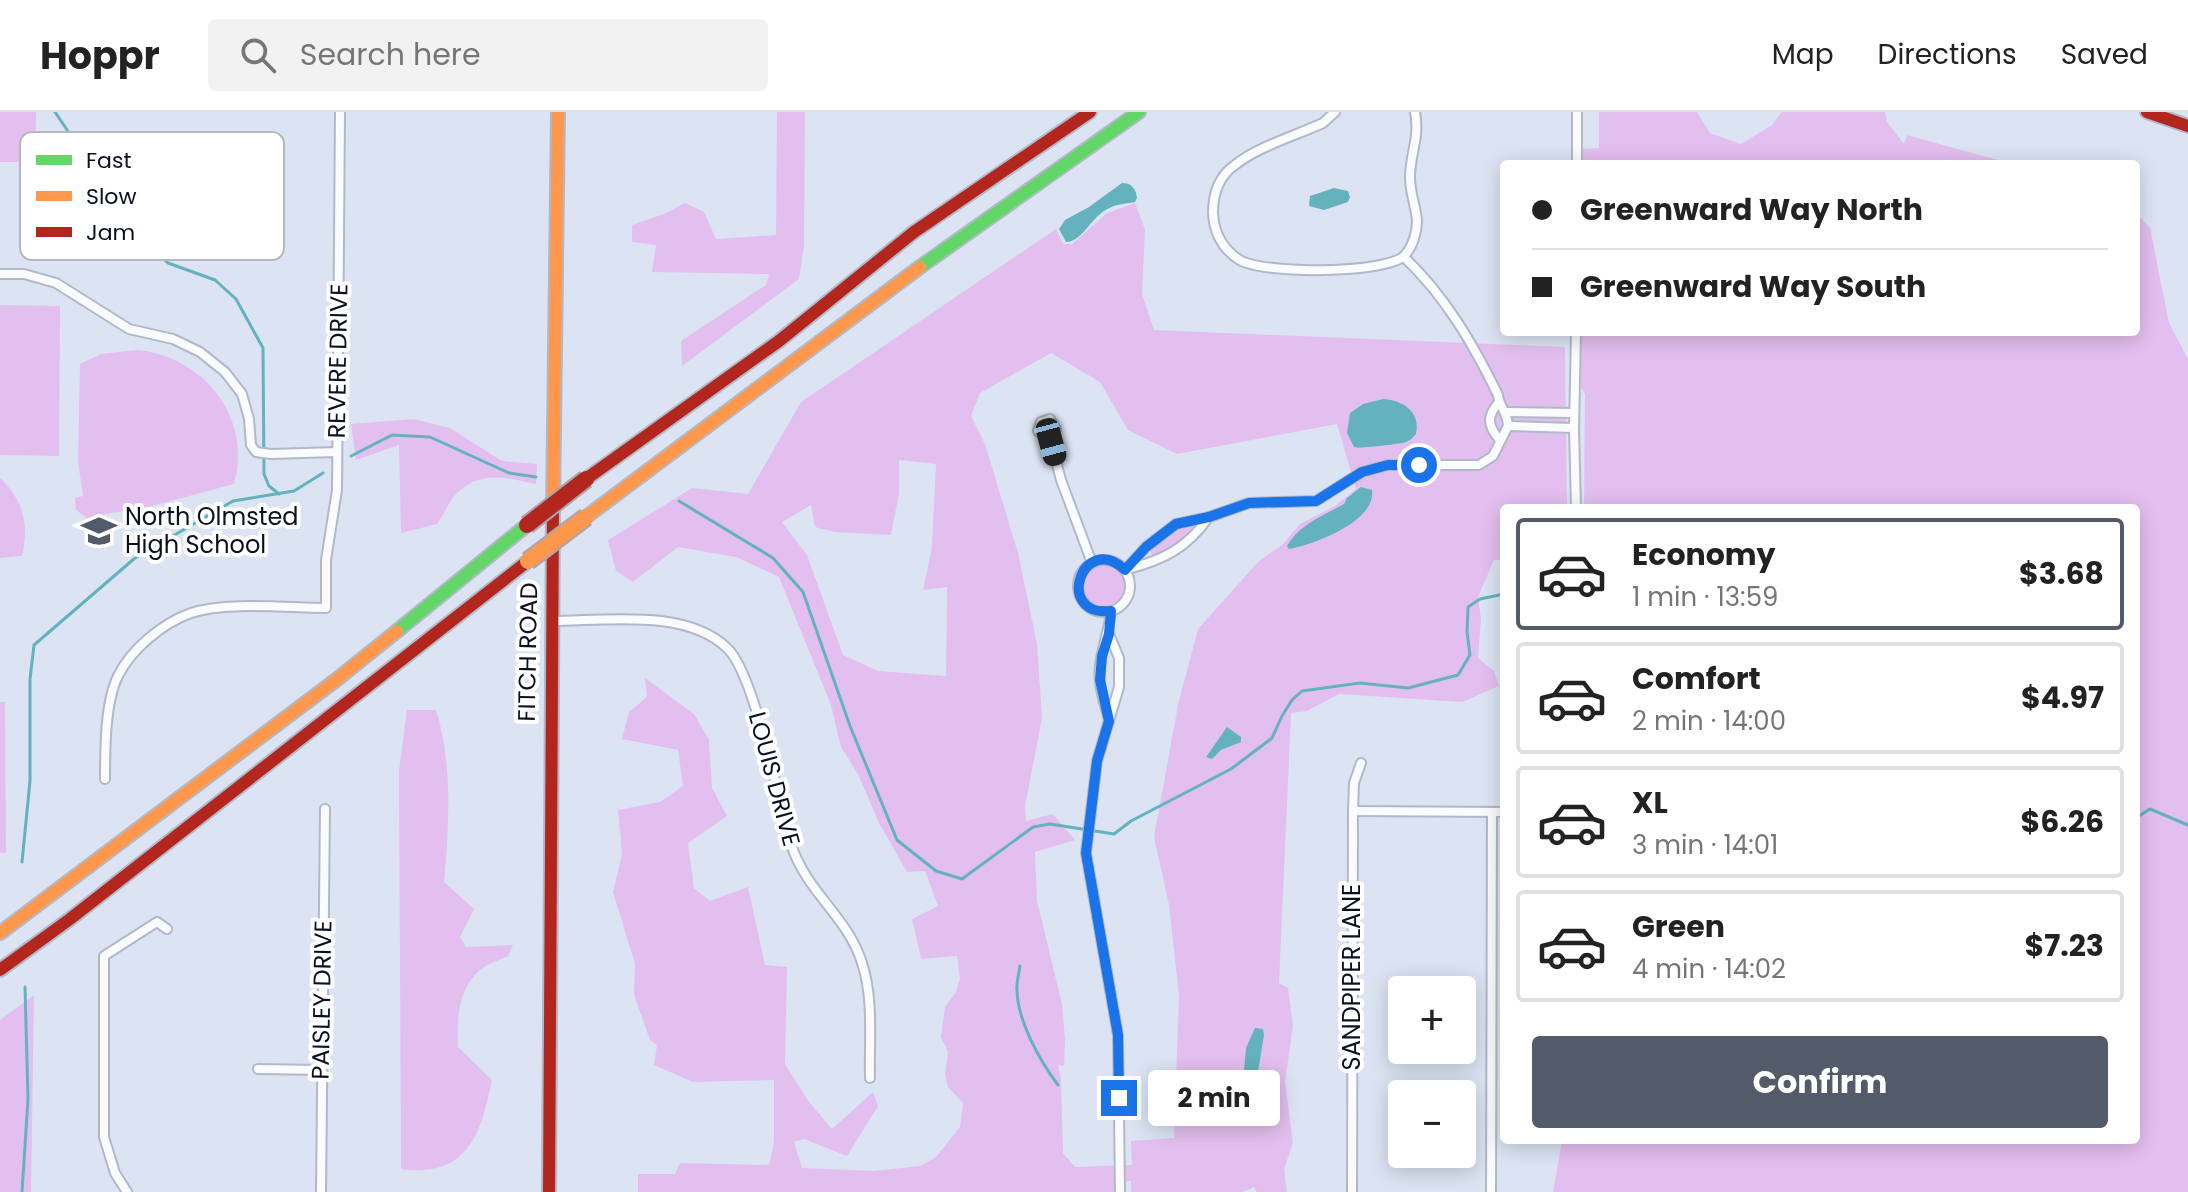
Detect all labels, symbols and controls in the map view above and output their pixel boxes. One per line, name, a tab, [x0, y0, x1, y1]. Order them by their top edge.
search box	[208, 19, 768, 91]
text: Hoppr	[40, 29, 160, 82]
icon: search	[236, 33, 280, 77]
text: Search here	[300, 33, 481, 76]
text: Map	[1772, 35, 1834, 74]
text: Directions	[1878, 35, 2017, 74]
text: Saved	[2061, 35, 2148, 74]
legend	[20, 132, 284, 260]
text: Fast	[86, 145, 131, 176]
text: Slow	[86, 181, 136, 212]
text: Greenward Way North	[1580, 188, 1923, 231]
text: Jam	[86, 217, 135, 248]
text: Greenward Way South	[1580, 265, 1926, 308]
street label: REVERE DRIVE	[320, 283, 355, 439]
car	[1033, 416, 1069, 468]
route start	[1401, 447, 1437, 483]
place label: North Olmsted High School	[125, 500, 299, 561]
school or university icon: North Olmsted High School	[80, 512, 118, 550]
text: Economy	[1632, 533, 1776, 576]
icon: car	[1536, 538, 1608, 610]
text: $3.68	[2019, 552, 2104, 595]
text: 1 min · 13:59	[1632, 579, 1778, 615]
street label: FITCH ROAD	[510, 582, 545, 722]
text: Comfort	[1632, 657, 1761, 700]
icon: car	[1536, 662, 1608, 734]
text: $4.97	[2021, 676, 2104, 719]
text: 2 min · 14:00	[1632, 703, 1786, 739]
street label: LOUIS DRIVE	[741, 708, 808, 850]
text: XL	[1632, 781, 1668, 824]
icon: car	[1536, 786, 1608, 858]
text: $6.26	[2020, 800, 2104, 843]
text: 3 min · 14:01	[1632, 827, 1778, 863]
street label: SANDPIPER LANE	[1335, 884, 1368, 1070]
text: Green	[1632, 905, 1725, 948]
icon: car	[1536, 910, 1608, 982]
street label: PAISLEY DRIVE	[304, 920, 339, 1080]
text: $7.23	[2024, 924, 2104, 967]
text: 4 min · 14:02	[1632, 951, 1786, 987]
map controls	[1388, 976, 1476, 1168]
button: +	[1388, 976, 1476, 1064]
button: Confirm	[1532, 1036, 2108, 1128]
callout: 2 min	[1147, 1070, 1279, 1126]
route end	[1101, 1080, 1137, 1116]
text: 2 min	[1177, 1080, 1251, 1116]
button: −	[1388, 1080, 1476, 1168]

